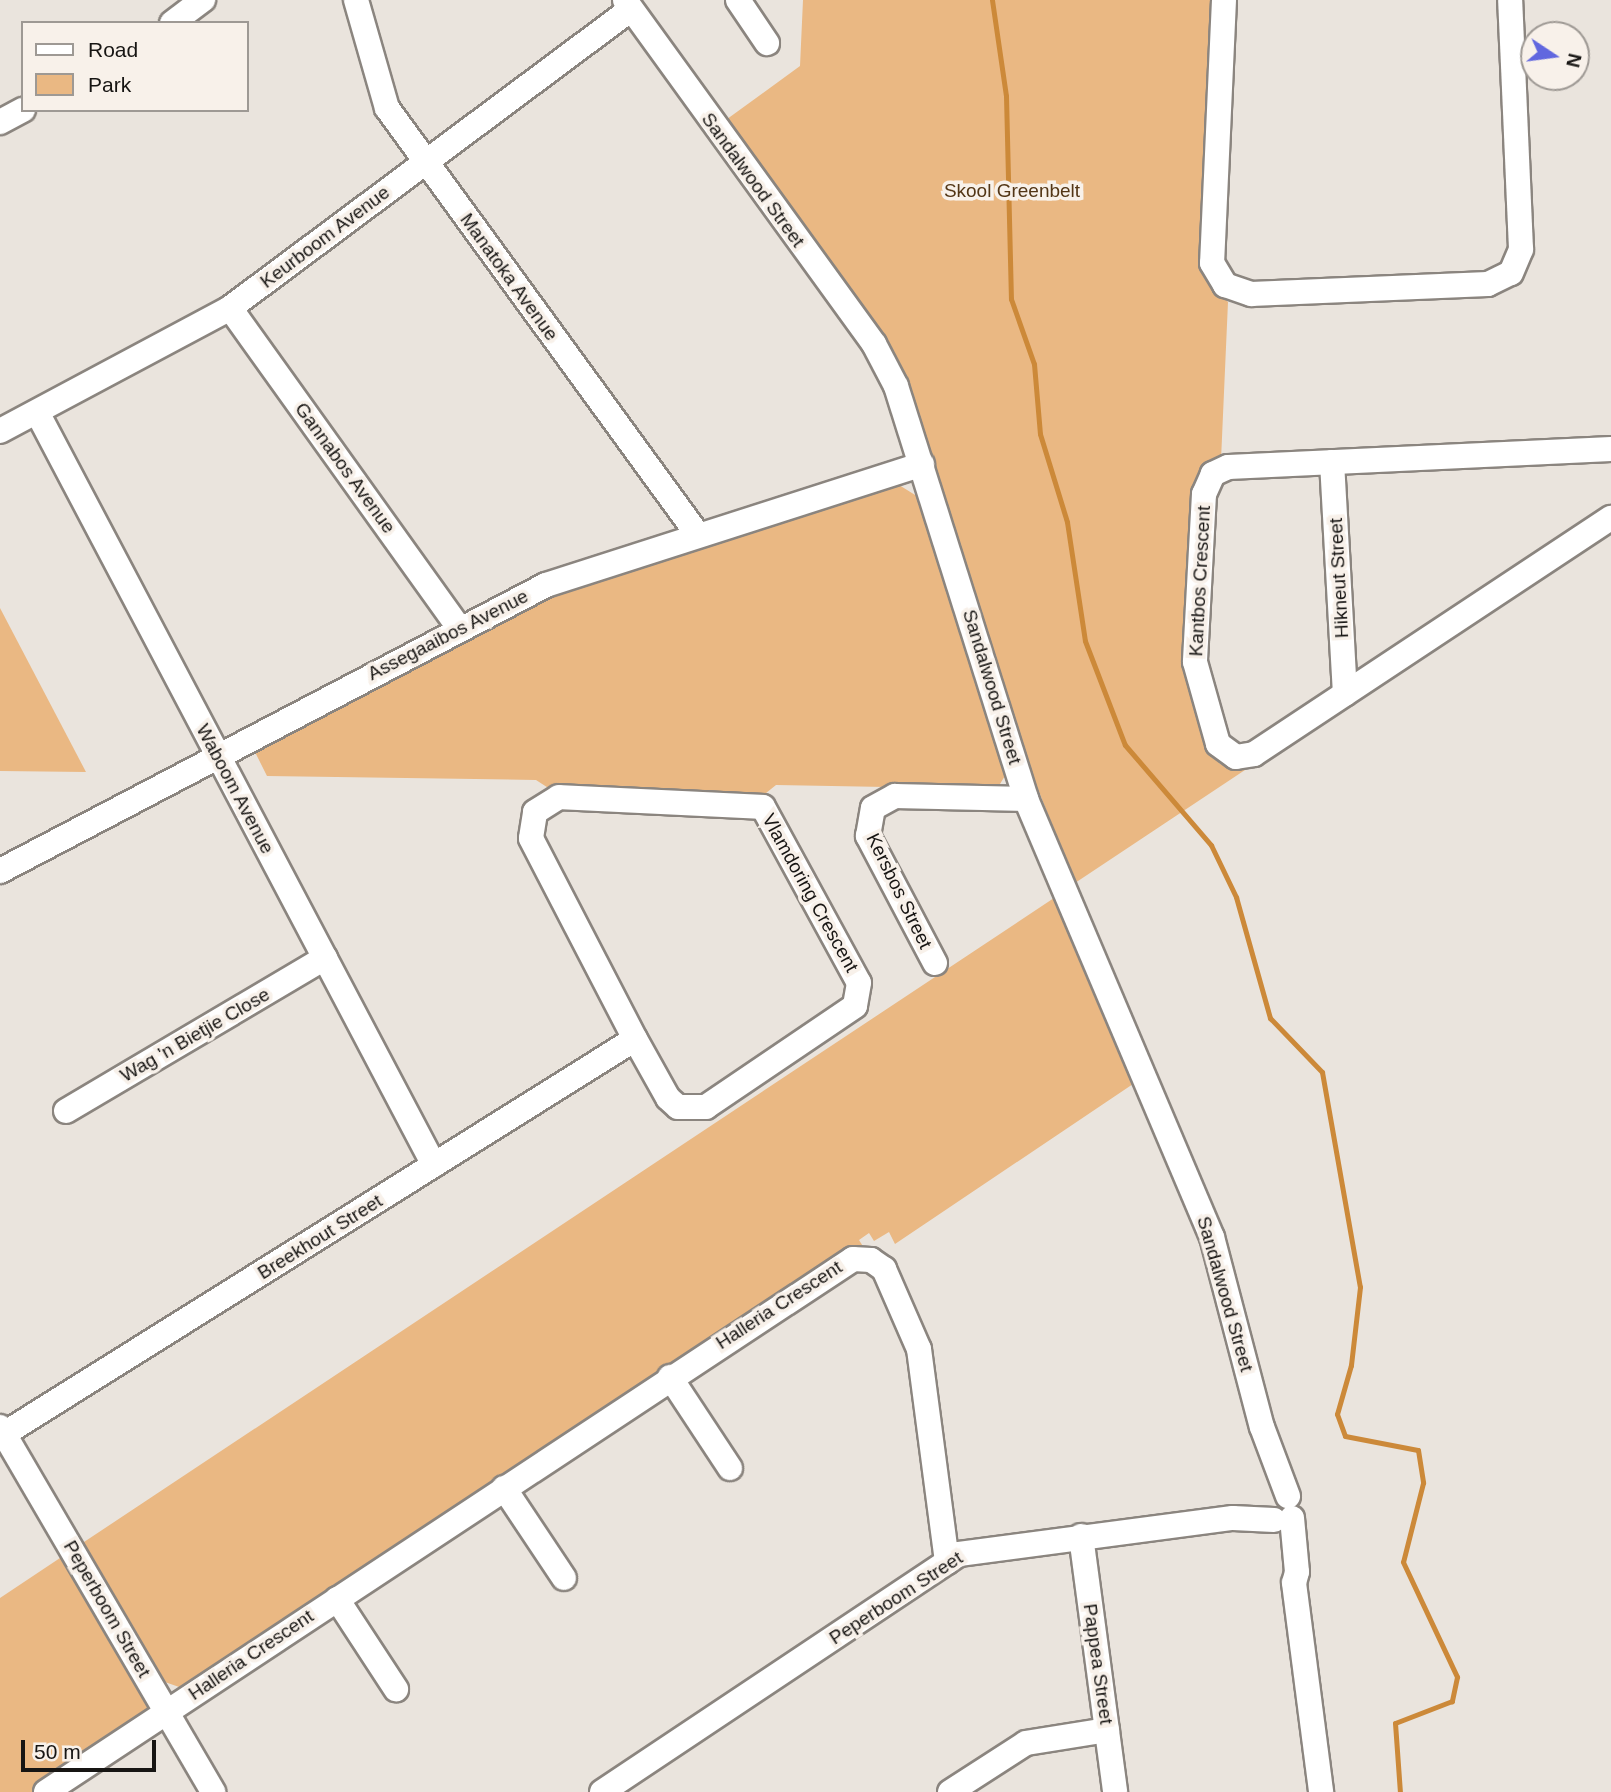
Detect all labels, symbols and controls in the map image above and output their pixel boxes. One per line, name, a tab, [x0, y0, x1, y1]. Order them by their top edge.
legend	[21, 21, 248, 112]
north arrow	[1520, 21, 1590, 91]
text: Road	[88, 38, 138, 61]
text: N	[1562, 51, 1586, 69]
text: Park	[88, 73, 131, 96]
street label: Sandalwood Street	[697, 108, 809, 252]
park label: Skool Greenbelt	[944, 180, 1080, 202]
street label: Keurboom Avenue	[255, 181, 395, 293]
street label: Manatoka Avenue	[455, 208, 563, 346]
street label: Gannabos Avenue	[290, 398, 400, 538]
street label: Kantbos Crescent	[1185, 505, 1215, 657]
street label: Hikneut Street	[1324, 517, 1354, 639]
street label: Assegaaibos Avenue	[363, 584, 533, 686]
street label: Sandalwood Street	[958, 607, 1026, 767]
street label: Waboom Avenue	[191, 720, 279, 858]
street label: Vlamdoring Crescent	[757, 810, 863, 976]
street label: Kersbos Street	[861, 830, 937, 952]
street label: Wag 'n Bietjie Close	[116, 983, 274, 1087]
street label: Breekhout Street	[254, 1190, 386, 1284]
street label: Sandalwood Street	[1192, 1214, 1258, 1374]
street label: Halleria Crescent	[712, 1256, 846, 1354]
street label: Peperboom Street	[59, 1537, 155, 1681]
street label: Peperboom Street	[825, 1546, 967, 1650]
street label: Pappea Street	[1078, 1602, 1118, 1726]
street label: Halleria Crescent	[184, 1605, 318, 1705]
scale bar	[24, 1726, 159, 1770]
text: 50 m	[34, 1740, 81, 1763]

